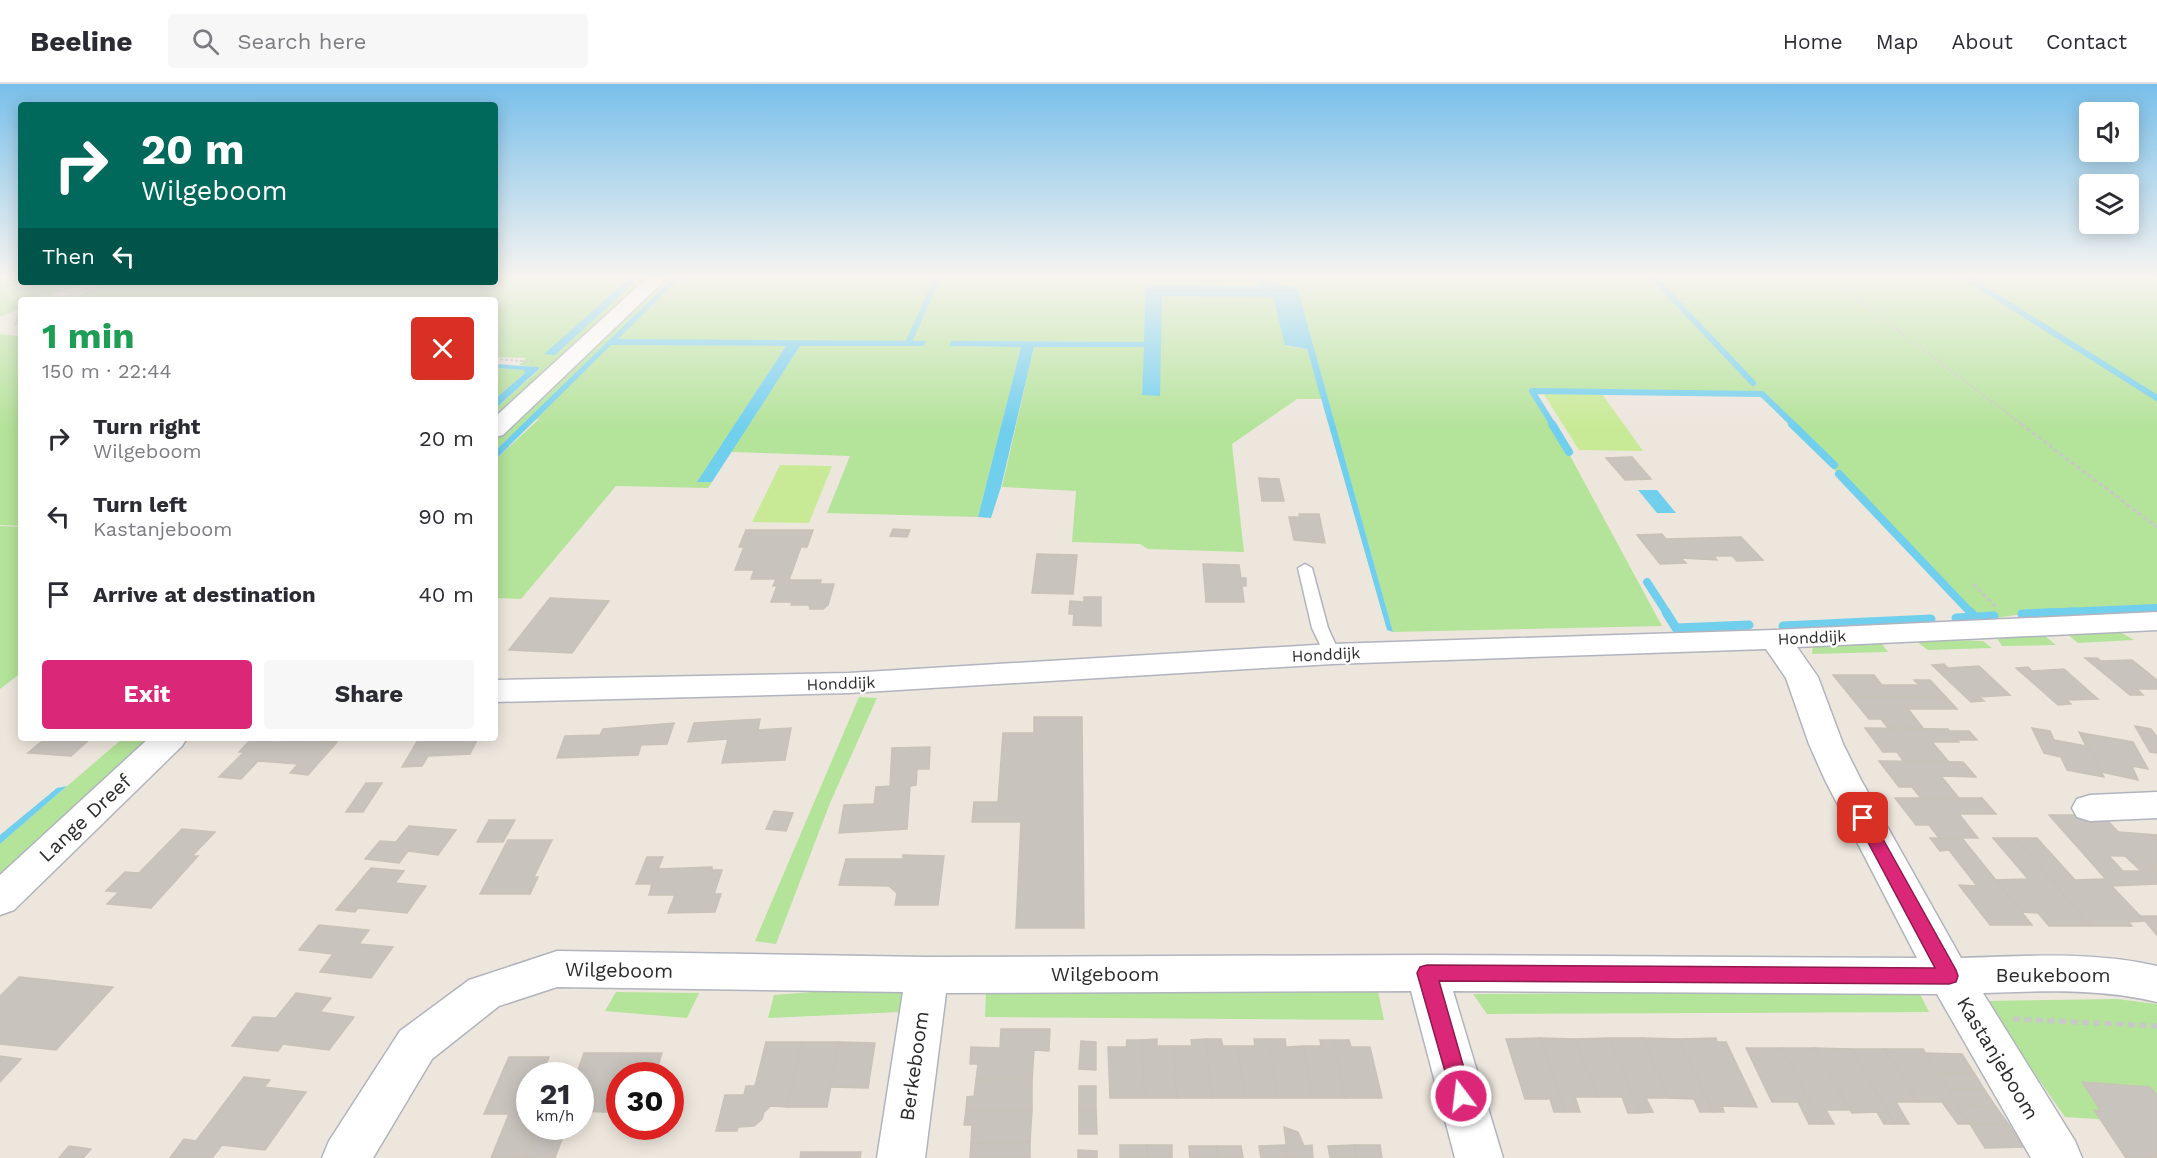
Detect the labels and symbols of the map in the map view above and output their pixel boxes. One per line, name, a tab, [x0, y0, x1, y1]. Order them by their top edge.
street label: Honddijk	[1777, 626, 1847, 649]
street label: Honddijk	[1291, 643, 1361, 666]
street label: Honddijk	[806, 673, 876, 694]
street label: Lange Dreef	[34, 769, 136, 867]
pin	[1837, 792, 1888, 843]
street label: Wilgeboom	[565, 957, 673, 983]
street label: Wilgeboom	[1051, 962, 1159, 986]
street label: Beukeboom	[1995, 963, 2111, 987]
street label: Kastanjeboom	[1952, 992, 2044, 1124]
street label: Berkeboom	[894, 1009, 934, 1123]
speed limit sign: 30	[606, 1062, 684, 1140]
position arrow	[1429, 1064, 1493, 1128]

